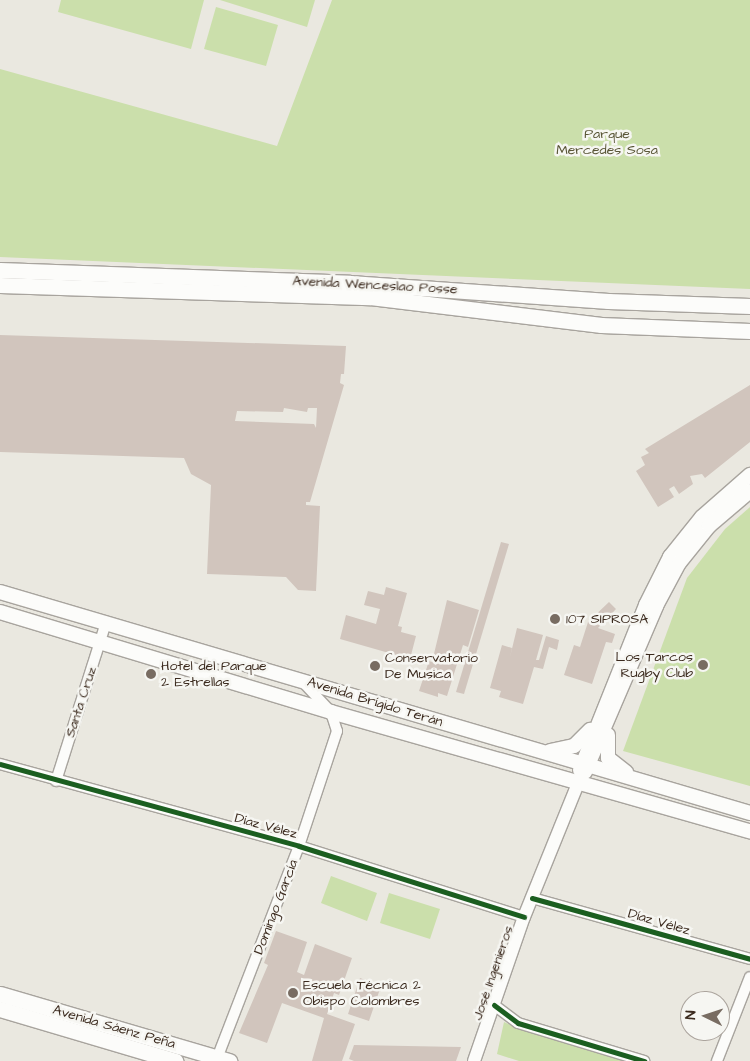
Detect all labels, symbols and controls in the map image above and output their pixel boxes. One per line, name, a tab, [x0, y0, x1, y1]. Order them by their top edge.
park label: Parque Mercedes Sosa	[556, 126, 658, 158]
street label: Avenida Wenceslao Posse	[292, 272, 458, 298]
place label: 107 SIPROSA	[566, 611, 648, 627]
marker: 107 SIPROSA	[548, 612, 562, 626]
place label: Los Tarcos Rugby Club	[615, 649, 693, 682]
place label: Conservatorio De Musica	[385, 650, 478, 682]
place label: Hotel del Parque 2 Estrellas	[161, 658, 267, 690]
marker: Los Tarcos Rugby Club	[697, 659, 709, 671]
marker: Conservatorio De Musica	[369, 660, 381, 672]
street label: Santa Cruz	[62, 665, 100, 739]
marker: Hotel del Parque 2 Estrellas	[145, 668, 157, 680]
street label: Avenida Brígido Terán	[305, 673, 445, 731]
street label: Díaz Vélez	[233, 810, 299, 842]
street label: Domingo García	[250, 857, 302, 957]
street label: Díaz Vélez	[626, 905, 692, 939]
street label: José Ingenieros	[469, 924, 517, 1022]
place label: Escuela Técnica 2 Obispo Colombres	[303, 977, 421, 1010]
marker: Escuela Técnica 2 Obispo Colombres	[287, 987, 299, 999]
north arrow	[680, 991, 730, 1041]
street label: Avenida Sáenz Peña	[51, 1001, 177, 1053]
text: N	[681, 1010, 701, 1020]

